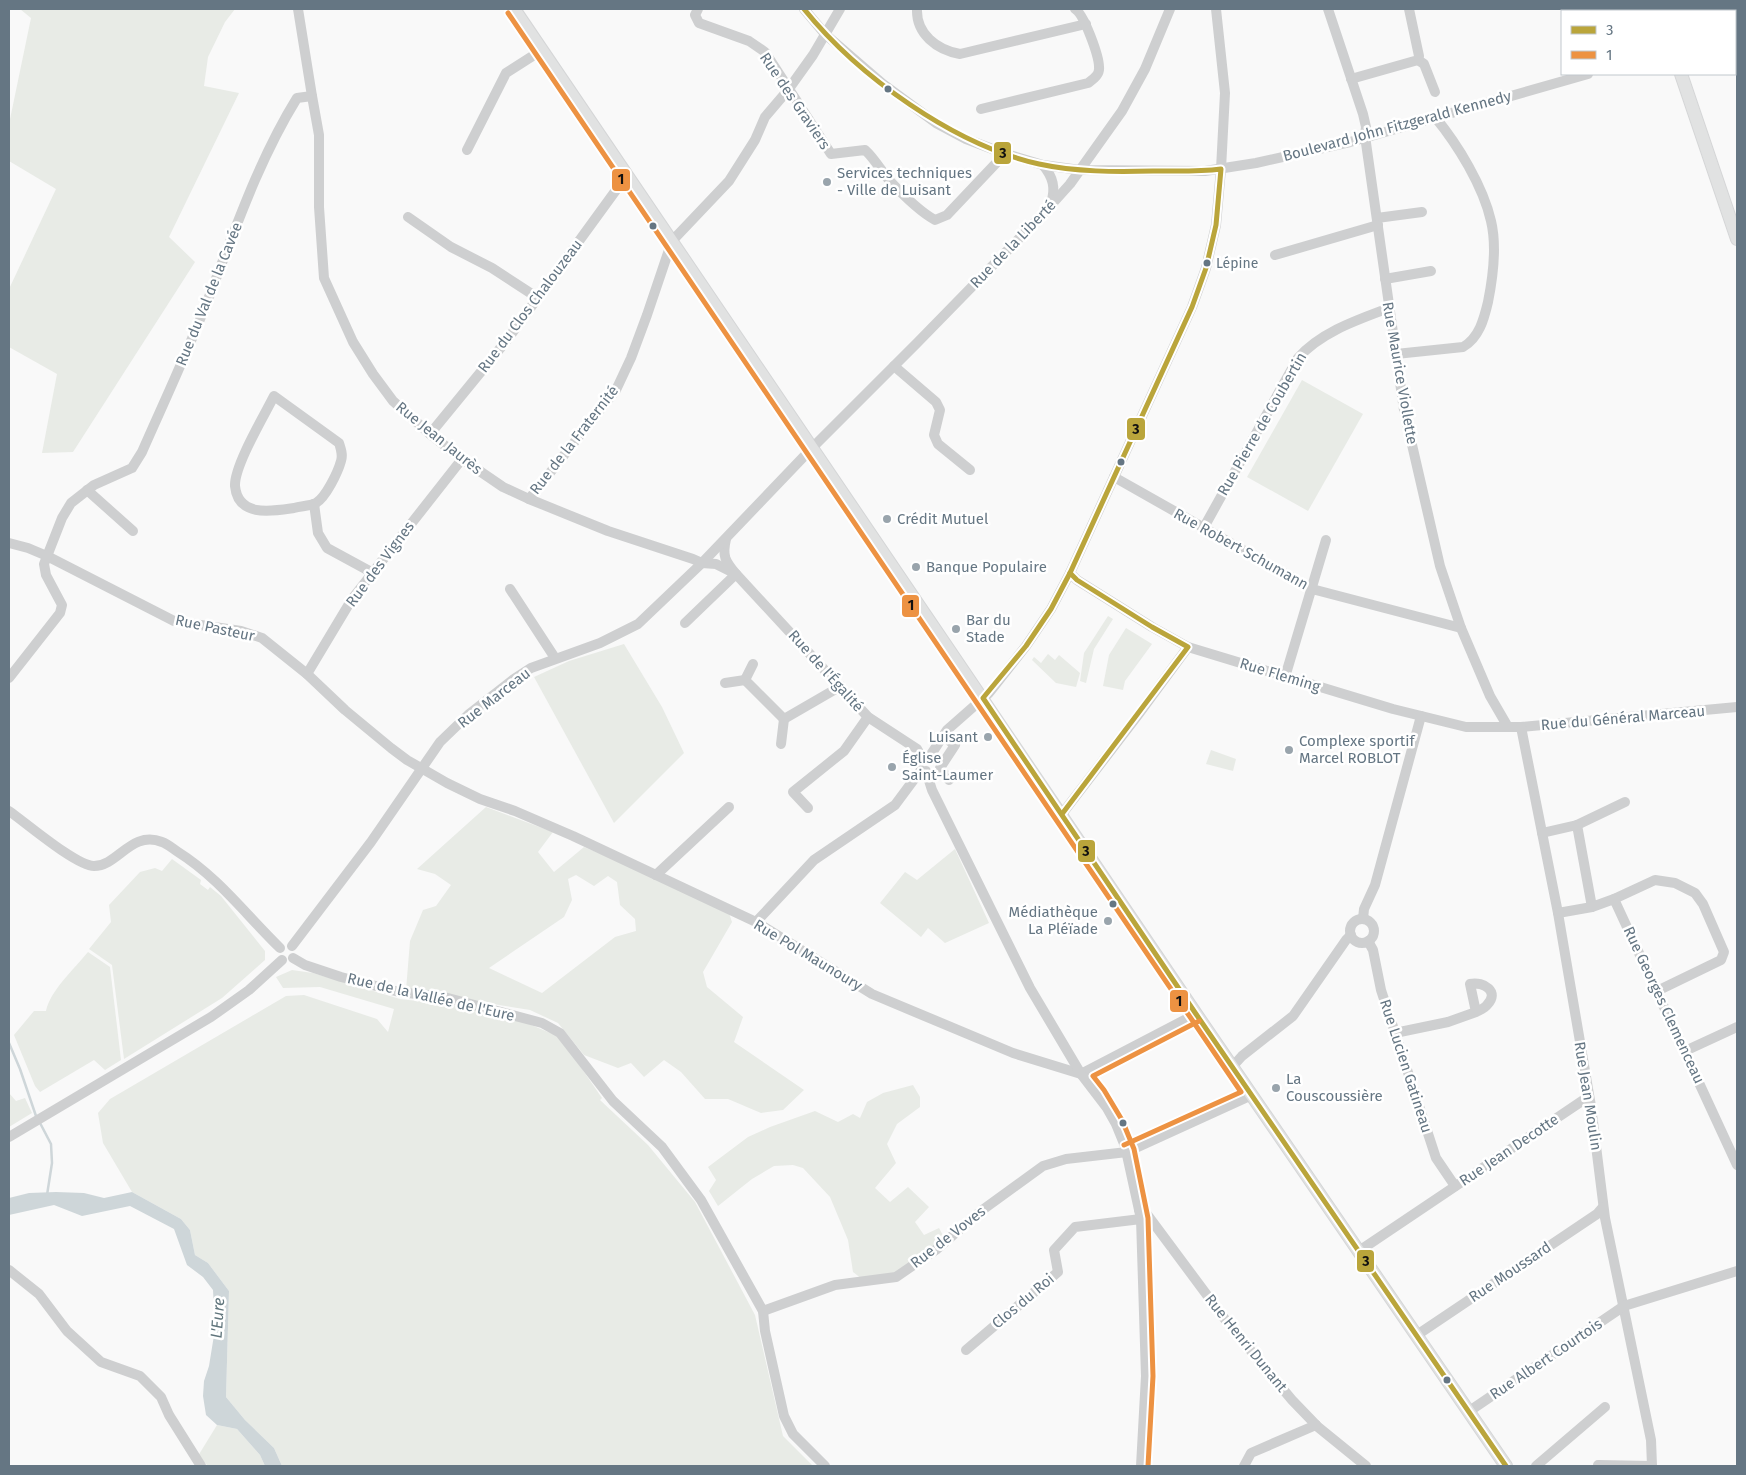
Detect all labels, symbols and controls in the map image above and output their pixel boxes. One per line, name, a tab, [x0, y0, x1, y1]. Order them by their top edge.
legend	[1561, 10, 1736, 75]
text: 3	[1606, 21, 1614, 39]
text: 1	[1606, 46, 1613, 64]
street label: Rue des Graviers	[756, 49, 834, 153]
unlabelled marker	[883, 84, 893, 94]
street label: Boulevard John Fitzgerald Kennedy	[1281, 87, 1514, 165]
line badge: 3	[993, 141, 1012, 165]
text: 3	[998, 145, 1007, 162]
place label: Services techniques - Ville de Luisant	[837, 164, 972, 199]
line badge: 1	[611, 168, 631, 192]
text: 1	[618, 171, 624, 188]
marker: Services techniques - Ville de Luisant	[821, 176, 833, 188]
street label: Rue de la Liberté	[966, 196, 1060, 292]
street label: Rue du Val de la Cavée	[172, 220, 246, 368]
unlabelled marker	[648, 221, 658, 231]
street label: Rue du Clos Chalouzeau	[474, 236, 586, 376]
place label: Lépine	[1216, 255, 1258, 272]
marker: Lépine	[1202, 258, 1212, 268]
street label: Rue Maurice Viollette	[1379, 300, 1421, 446]
street label: Rue Pierre de Coubertin	[1214, 349, 1310, 499]
street label: Rue de la Fraternité	[526, 382, 622, 498]
street label: Rue Jean Jaurès	[392, 398, 486, 478]
line badge: 3	[1126, 417, 1146, 441]
text: 3	[1131, 421, 1140, 438]
unlabelled marker	[1116, 457, 1126, 467]
street label: Rue Robert Schumann	[1170, 504, 1312, 594]
place label: Crédit Mutuel	[897, 510, 989, 528]
marker: Crédit Mutuel	[881, 513, 893, 525]
street label: Rue des Vignes	[342, 518, 418, 610]
place label: Banque Populaire	[926, 558, 1047, 576]
marker: Banque Populaire	[910, 561, 922, 573]
line badge: 1	[901, 594, 920, 618]
text: 1	[908, 597, 914, 614]
street label: Rue Pasteur	[174, 611, 257, 645]
place label: Bar du Stade	[966, 611, 1011, 646]
marker: Bar du Stade	[950, 623, 962, 635]
street label: Rue de l'Égalité	[785, 626, 867, 716]
street label: Rue Fleming	[1238, 654, 1323, 696]
street label: Rue Marceau	[454, 664, 534, 732]
street label: Rue du Général Marceau	[1540, 702, 1706, 734]
place label: Luisant	[929, 728, 979, 746]
marker: Luisant	[982, 731, 994, 743]
place label: Complexe sportif Marcel ROBLOT	[1299, 732, 1415, 767]
marker: Complexe sportif Marcel ROBLOT	[1283, 744, 1295, 756]
place label: Église Saint-Laumer	[902, 749, 993, 784]
marker: Église Saint-Laumer	[886, 761, 898, 773]
line badge: 3	[1077, 839, 1096, 863]
text: 3	[1081, 843, 1090, 860]
unlabelled marker	[1108, 899, 1118, 909]
place label: Médiathèque La Pléïade	[1009, 903, 1098, 938]
marker: Médiathèque La Pléïade	[1102, 915, 1114, 927]
street label: Rue Pol Maunoury	[750, 916, 866, 995]
street label: Rue Georges Clemenceau	[1620, 924, 1708, 1086]
street label: Rue de la Vallée de l'Eure	[346, 969, 516, 1025]
line badge: 1	[1169, 989, 1189, 1013]
text: 1	[1176, 993, 1182, 1010]
street label: Rue Lucien Gatineau	[1376, 997, 1436, 1135]
street label: Rue Jean Moulin	[1571, 1040, 1605, 1152]
place label: La Couscoussière	[1286, 1070, 1383, 1105]
marker: La Couscoussière	[1270, 1082, 1282, 1094]
street label: Rue Jean Decotte	[1456, 1110, 1562, 1190]
unlabelled marker	[1118, 1118, 1128, 1128]
street label: Rue de Voves	[907, 1202, 989, 1272]
street label: Rue Moussard	[1465, 1238, 1555, 1306]
line badge: 3	[1356, 1249, 1375, 1273]
text: 3	[1361, 1253, 1370, 1270]
street label: Clos du Roi	[988, 1270, 1058, 1332]
street label: Rue Henri Dunant	[1201, 1290, 1291, 1396]
water label: L'Eure	[207, 1297, 228, 1339]
street label: Rue Albert Courtois	[1486, 1315, 1606, 1403]
unlabelled marker	[1442, 1375, 1452, 1385]

